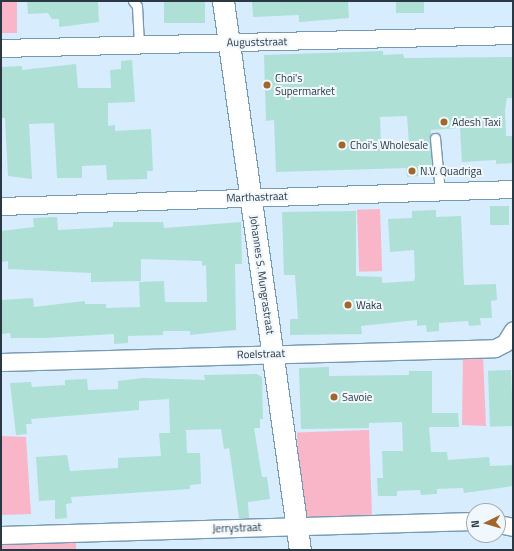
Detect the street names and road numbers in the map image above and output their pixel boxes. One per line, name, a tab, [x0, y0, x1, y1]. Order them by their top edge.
street label: Auguststraat	[227, 35, 287, 49]
street label: Marthastraat	[226, 189, 288, 205]
street label: Johannes S. Mungrastraat	[247, 215, 277, 335]
street label: Roelstraat	[237, 347, 285, 361]
street label: Jerrystraat	[212, 521, 262, 535]

